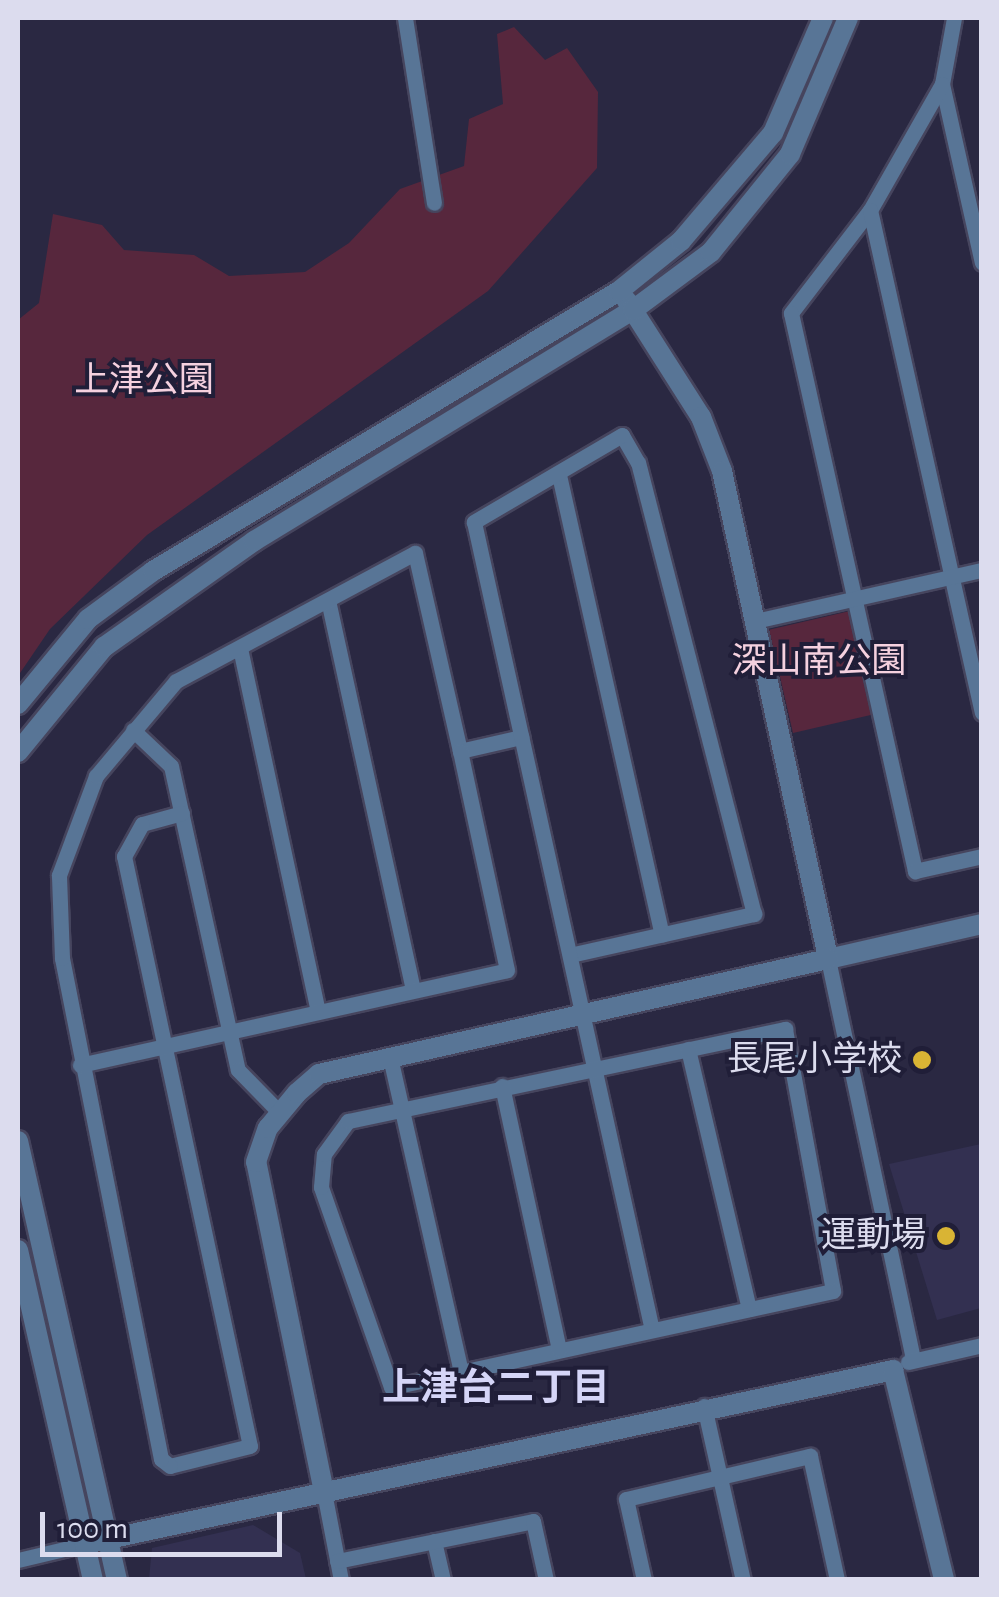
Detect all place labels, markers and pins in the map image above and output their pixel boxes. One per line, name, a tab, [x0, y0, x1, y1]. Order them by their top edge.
place label: 長尾小学校	[727, 1039, 902, 1081]
marker: 長尾小学校	[911, 1049, 933, 1071]
place label: 運動場	[821, 1215, 926, 1257]
marker: 運動場	[935, 1225, 957, 1247]

